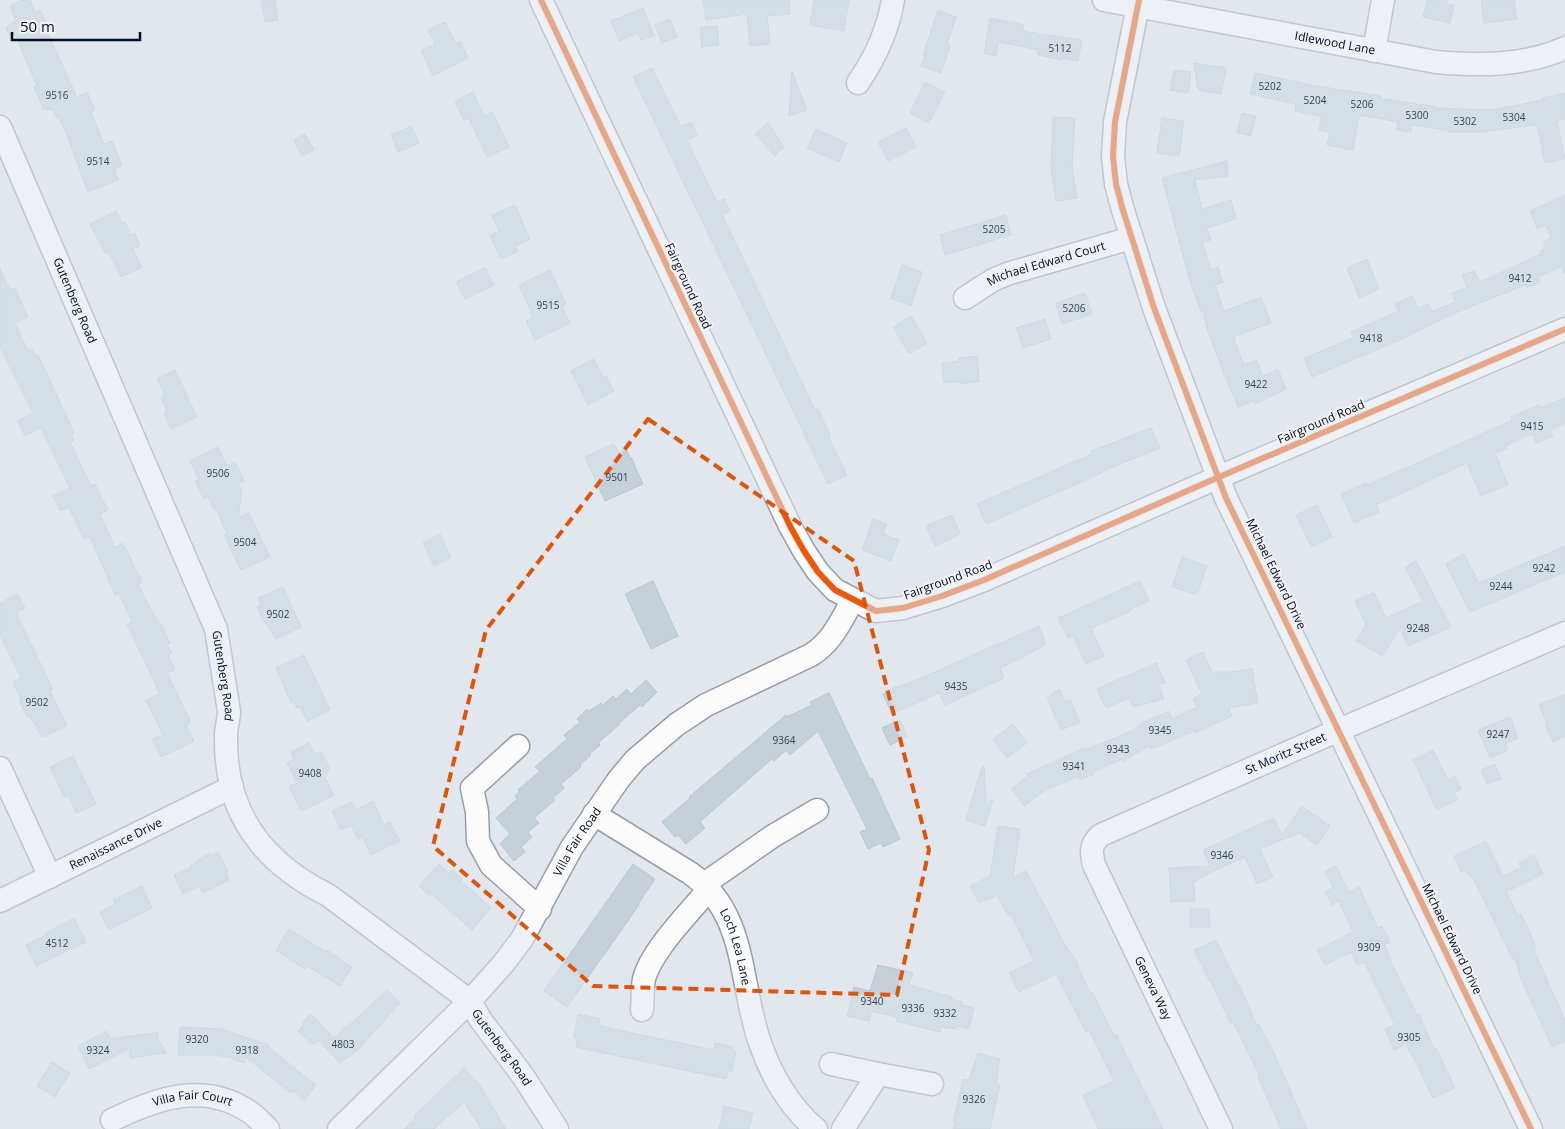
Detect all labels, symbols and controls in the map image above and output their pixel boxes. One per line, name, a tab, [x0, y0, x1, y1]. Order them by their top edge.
scale bar	[12, 10, 140, 42]
text: 50 m	[20, 16, 55, 36]
street label: Idlewood Lane	[1293, 27, 1377, 59]
house number: 5112	[1049, 41, 1072, 55]
house number: 5202	[1259, 79, 1282, 93]
house number: 9516	[46, 88, 69, 102]
house number: 5204	[1304, 93, 1327, 107]
house number: 5206	[1351, 97, 1374, 111]
house number: 5300	[1406, 108, 1429, 122]
house number: 5304	[1503, 110, 1526, 124]
house number: 5302	[1454, 114, 1477, 128]
house number: 9514	[87, 154, 110, 168]
house number: 5205	[983, 222, 1006, 236]
street label: Michael Edward Court	[983, 237, 1107, 290]
street label: Fairground Road	[661, 240, 716, 332]
street label: Gutenberg Road	[49, 255, 101, 346]
house number: 9412	[1509, 271, 1532, 285]
house number: 9515	[537, 298, 560, 312]
house number: 5206	[1063, 301, 1086, 315]
house number: 9418	[1360, 331, 1383, 345]
house number: 9422	[1245, 377, 1268, 391]
street label: Fairground Road	[1275, 395, 1367, 448]
house number: 9415	[1521, 419, 1544, 433]
house number: 9506	[207, 466, 230, 480]
house number: 9501	[606, 470, 628, 484]
street label: Michael Edward Drive	[1242, 516, 1311, 632]
house number: 9504	[234, 535, 257, 549]
street label: Fairground Road	[901, 556, 995, 603]
house number: 9242	[1533, 561, 1556, 575]
house number: 9244	[1490, 579, 1513, 593]
house number: 9502	[267, 607, 290, 621]
house number: 9248	[1407, 621, 1430, 635]
street label: Gutenberg Road	[208, 629, 238, 722]
house number: 9435	[945, 679, 968, 693]
house number: 9502	[26, 695, 49, 709]
house number: 9345	[1149, 723, 1172, 737]
house number: 9247	[1487, 727, 1510, 741]
street label: St Moritz Street	[1243, 728, 1329, 778]
house number: 9364	[773, 733, 796, 747]
house number: 9343	[1107, 742, 1130, 756]
house number: 9341	[1063, 759, 1085, 773]
house number: 9408	[299, 766, 322, 780]
street label: Villa Fair Road	[549, 804, 605, 879]
street label: Renaissance Drive	[66, 813, 165, 874]
house number: 9346	[1211, 848, 1234, 862]
street label: Michael Edward Drive	[1418, 881, 1487, 997]
street label: Loch Lea Lane	[716, 905, 755, 987]
house number: 4512	[46, 936, 69, 950]
house number: 9309	[1358, 940, 1381, 954]
street label: Geneva Way	[1131, 953, 1177, 1023]
house number: 9340	[861, 994, 884, 1008]
house number: 9336	[902, 1001, 925, 1015]
street label: Gutenberg Road	[468, 1006, 536, 1089]
house number: 9332	[934, 1006, 957, 1020]
house number: 9305	[1398, 1030, 1421, 1044]
house number: 9320	[186, 1032, 209, 1046]
house number: 4803	[332, 1037, 355, 1051]
house number: 9324	[87, 1043, 110, 1057]
house number: 9318	[236, 1043, 259, 1057]
street label: Villa Fair Court	[150, 1086, 236, 1110]
house number: 9326	[963, 1092, 986, 1106]

